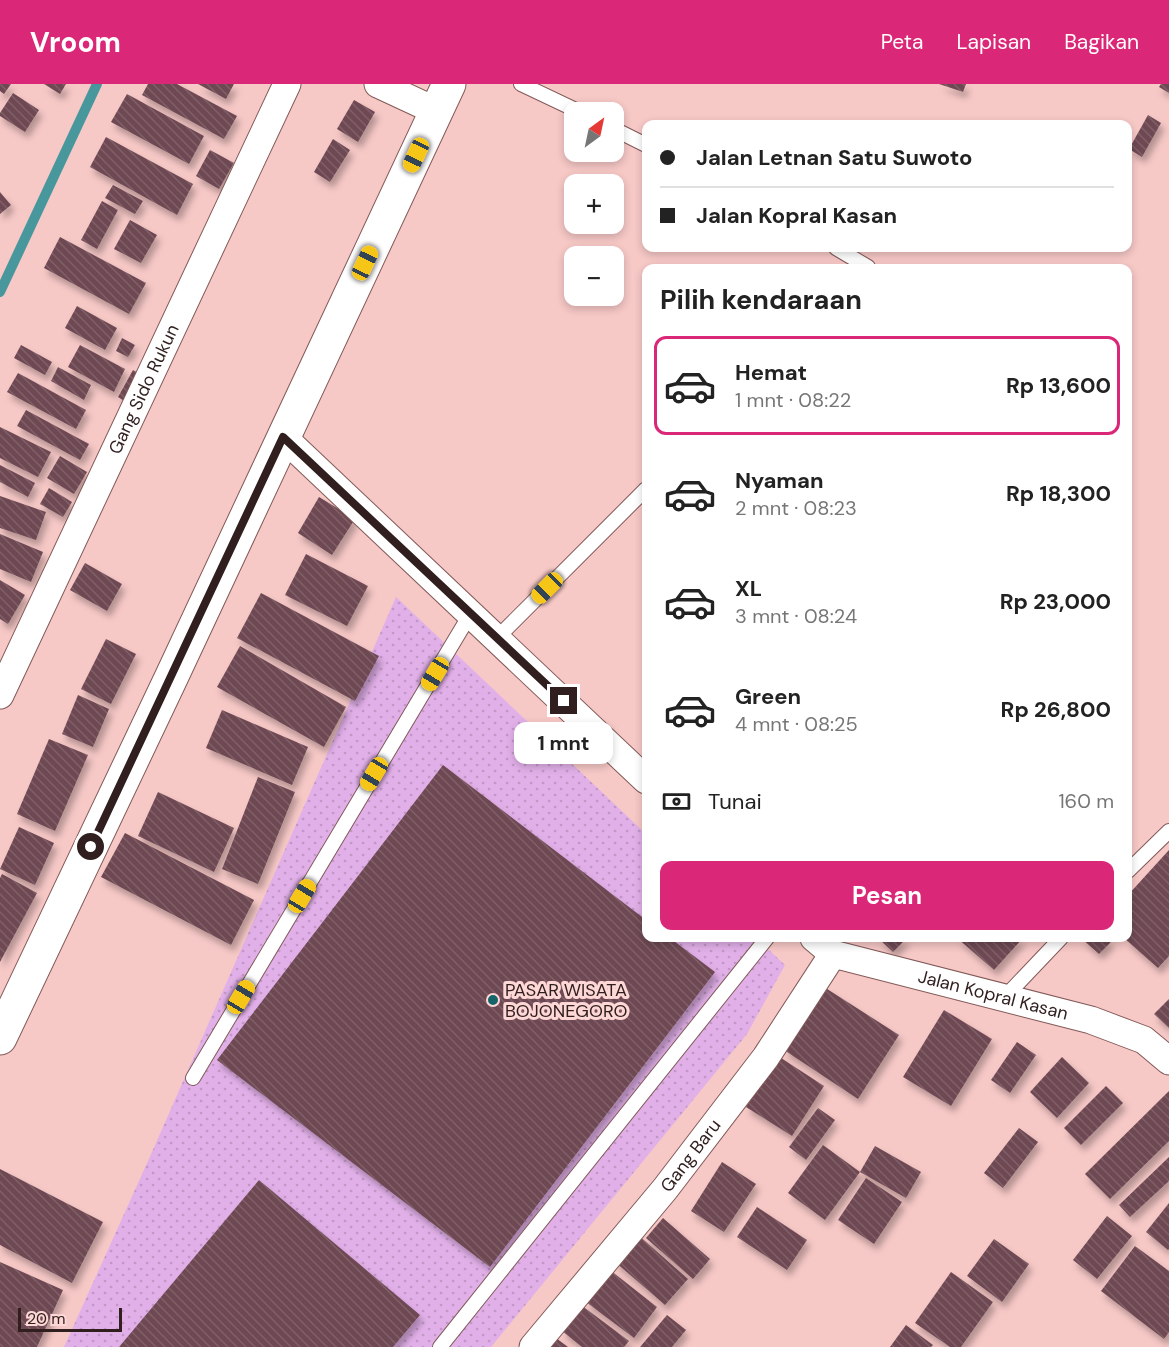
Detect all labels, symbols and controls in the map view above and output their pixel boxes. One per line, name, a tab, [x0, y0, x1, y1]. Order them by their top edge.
text: Vroom	[30, 24, 121, 61]
text: Peta	[881, 28, 923, 56]
text: Lapisan	[956, 28, 1031, 56]
text: Bagikan	[1064, 28, 1139, 56]
north arrow	[564, 102, 624, 162]
map controls	[564, 102, 624, 306]
car	[400, 135, 432, 175]
text: Jalan Letnan Satu Suwoto	[696, 143, 972, 172]
button: +	[564, 174, 624, 234]
text: Jalan Kopral Kasan	[696, 201, 897, 230]
car	[349, 243, 381, 283]
button: −	[564, 246, 624, 306]
text: Pilih kendaraan	[660, 282, 862, 317]
street label: Gang Sido Rukun	[103, 320, 185, 458]
text: Hemat	[735, 358, 807, 387]
icon: car	[663, 359, 717, 413]
text: Rp 13,600	[1006, 371, 1111, 400]
text: 1 mnt · 08:22	[735, 387, 851, 413]
text: Nyaman	[735, 466, 824, 495]
icon: car	[663, 467, 717, 521]
text: Rp 18,300	[1006, 479, 1111, 508]
text: 2 mnt · 08:23	[735, 495, 857, 521]
car	[528, 569, 566, 607]
text: XL	[735, 574, 762, 603]
icon: car	[663, 575, 717, 629]
text: Rp 23,000	[1000, 587, 1111, 616]
text: 3 mnt · 08:24	[735, 603, 857, 629]
car	[418, 654, 452, 694]
text: Green	[735, 682, 801, 711]
icon: car	[663, 683, 717, 737]
route end	[550, 687, 577, 714]
text: Rp 26,800	[1001, 695, 1111, 724]
text: 4 mnt · 08:25	[735, 711, 858, 737]
callout: 1 mnt	[514, 722, 614, 764]
text: 1 mnt	[538, 730, 589, 756]
car	[357, 754, 391, 794]
icon: cash	[660, 785, 693, 818]
text: Tunai	[708, 787, 762, 816]
text: 160 m	[1058, 788, 1114, 814]
route start	[77, 833, 104, 860]
button: Pesan	[660, 861, 1114, 930]
car	[285, 876, 319, 916]
street label: Jalan Kopral Kasan	[915, 964, 1071, 1026]
car	[224, 977, 258, 1017]
place label: PASAR WISATA BOJONEGORO	[505, 978, 628, 1023]
marker: PASAR WISATA BOJONEGORO	[486, 993, 500, 1007]
street label: Gang Baru	[655, 1114, 726, 1197]
scale bar	[18, 1305, 122, 1332]
text: 20 m	[27, 1308, 66, 1329]

